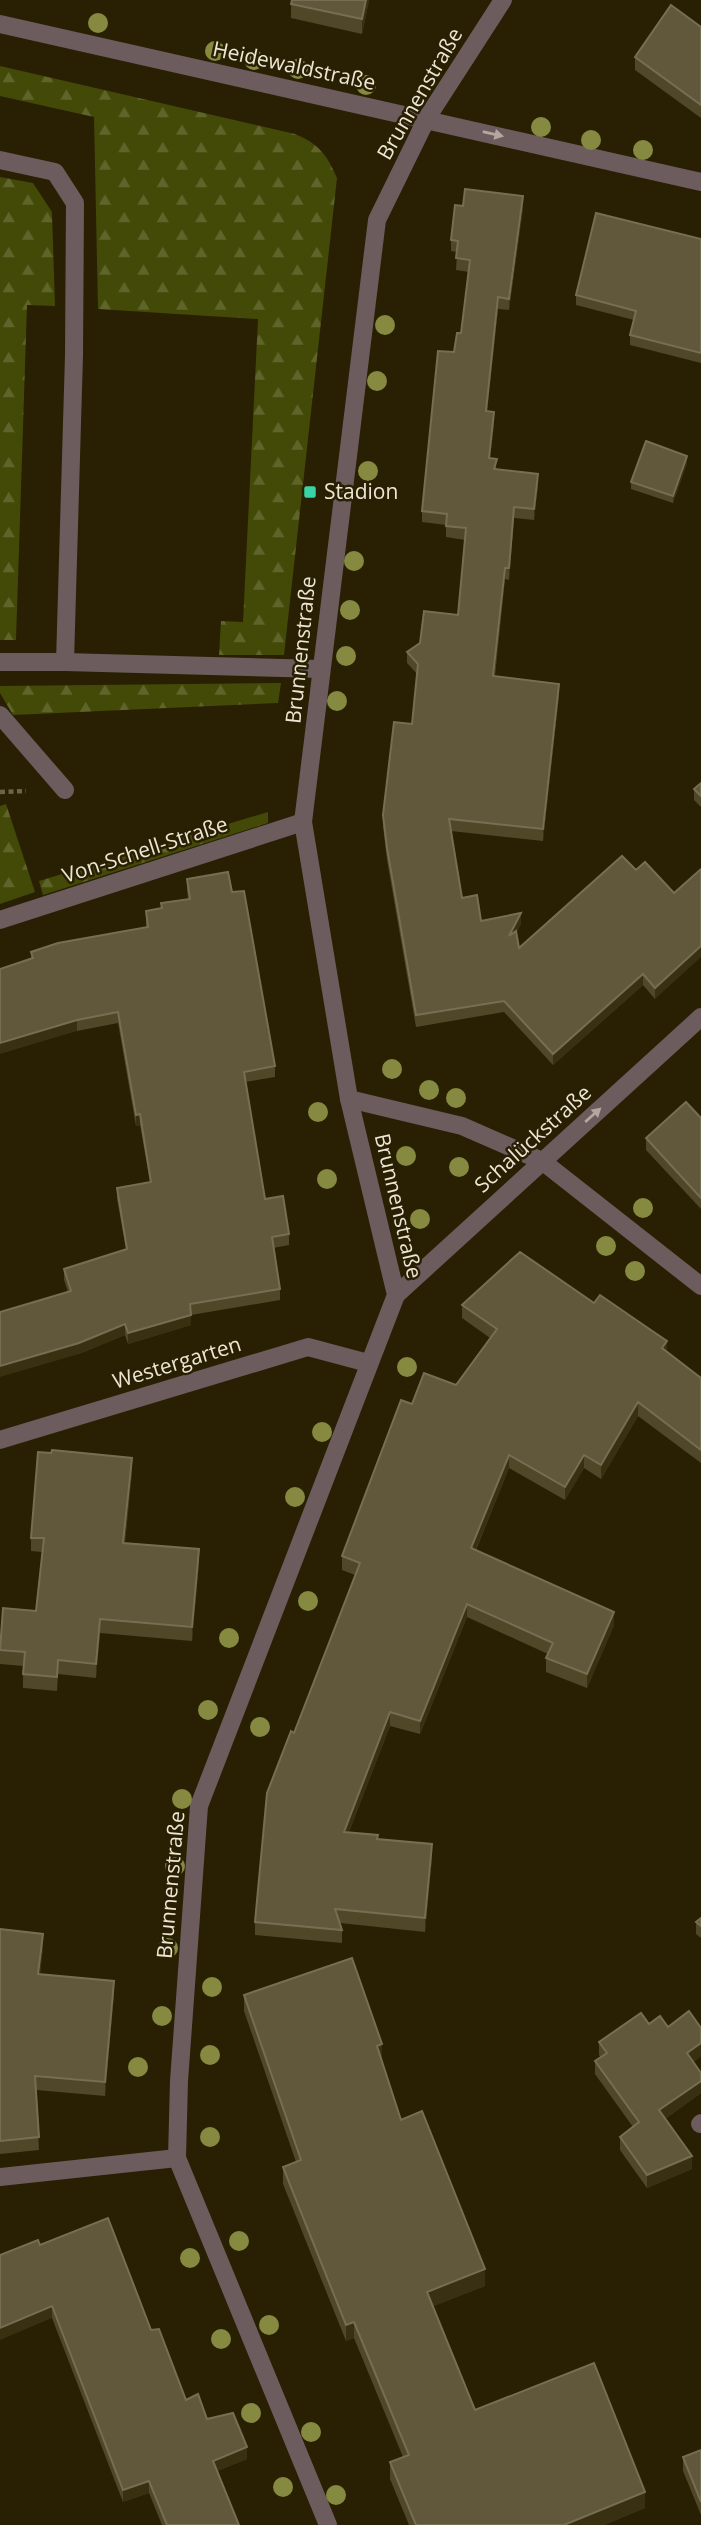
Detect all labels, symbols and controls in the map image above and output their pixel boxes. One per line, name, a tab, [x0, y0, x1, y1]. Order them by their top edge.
street label: Brunnenstraße	[370, 22, 468, 165]
street label: Heidewaldstraße	[210, 34, 378, 96]
one-way arrow	[482, 128, 504, 139]
place label: Stadion	[324, 477, 398, 505]
marker: Stadion	[302, 484, 318, 500]
street label: Brunnenstraße	[278, 575, 322, 725]
street label: Von-Schell-Straße	[58, 809, 231, 889]
street label: Schalückstraße	[468, 1078, 597, 1198]
one-way arrow	[584, 1107, 602, 1123]
street label: Brunnenstraße	[369, 1130, 429, 1281]
street label: Westergarten	[109, 1329, 244, 1395]
street label: Brunnenstraße	[150, 1810, 190, 1960]

